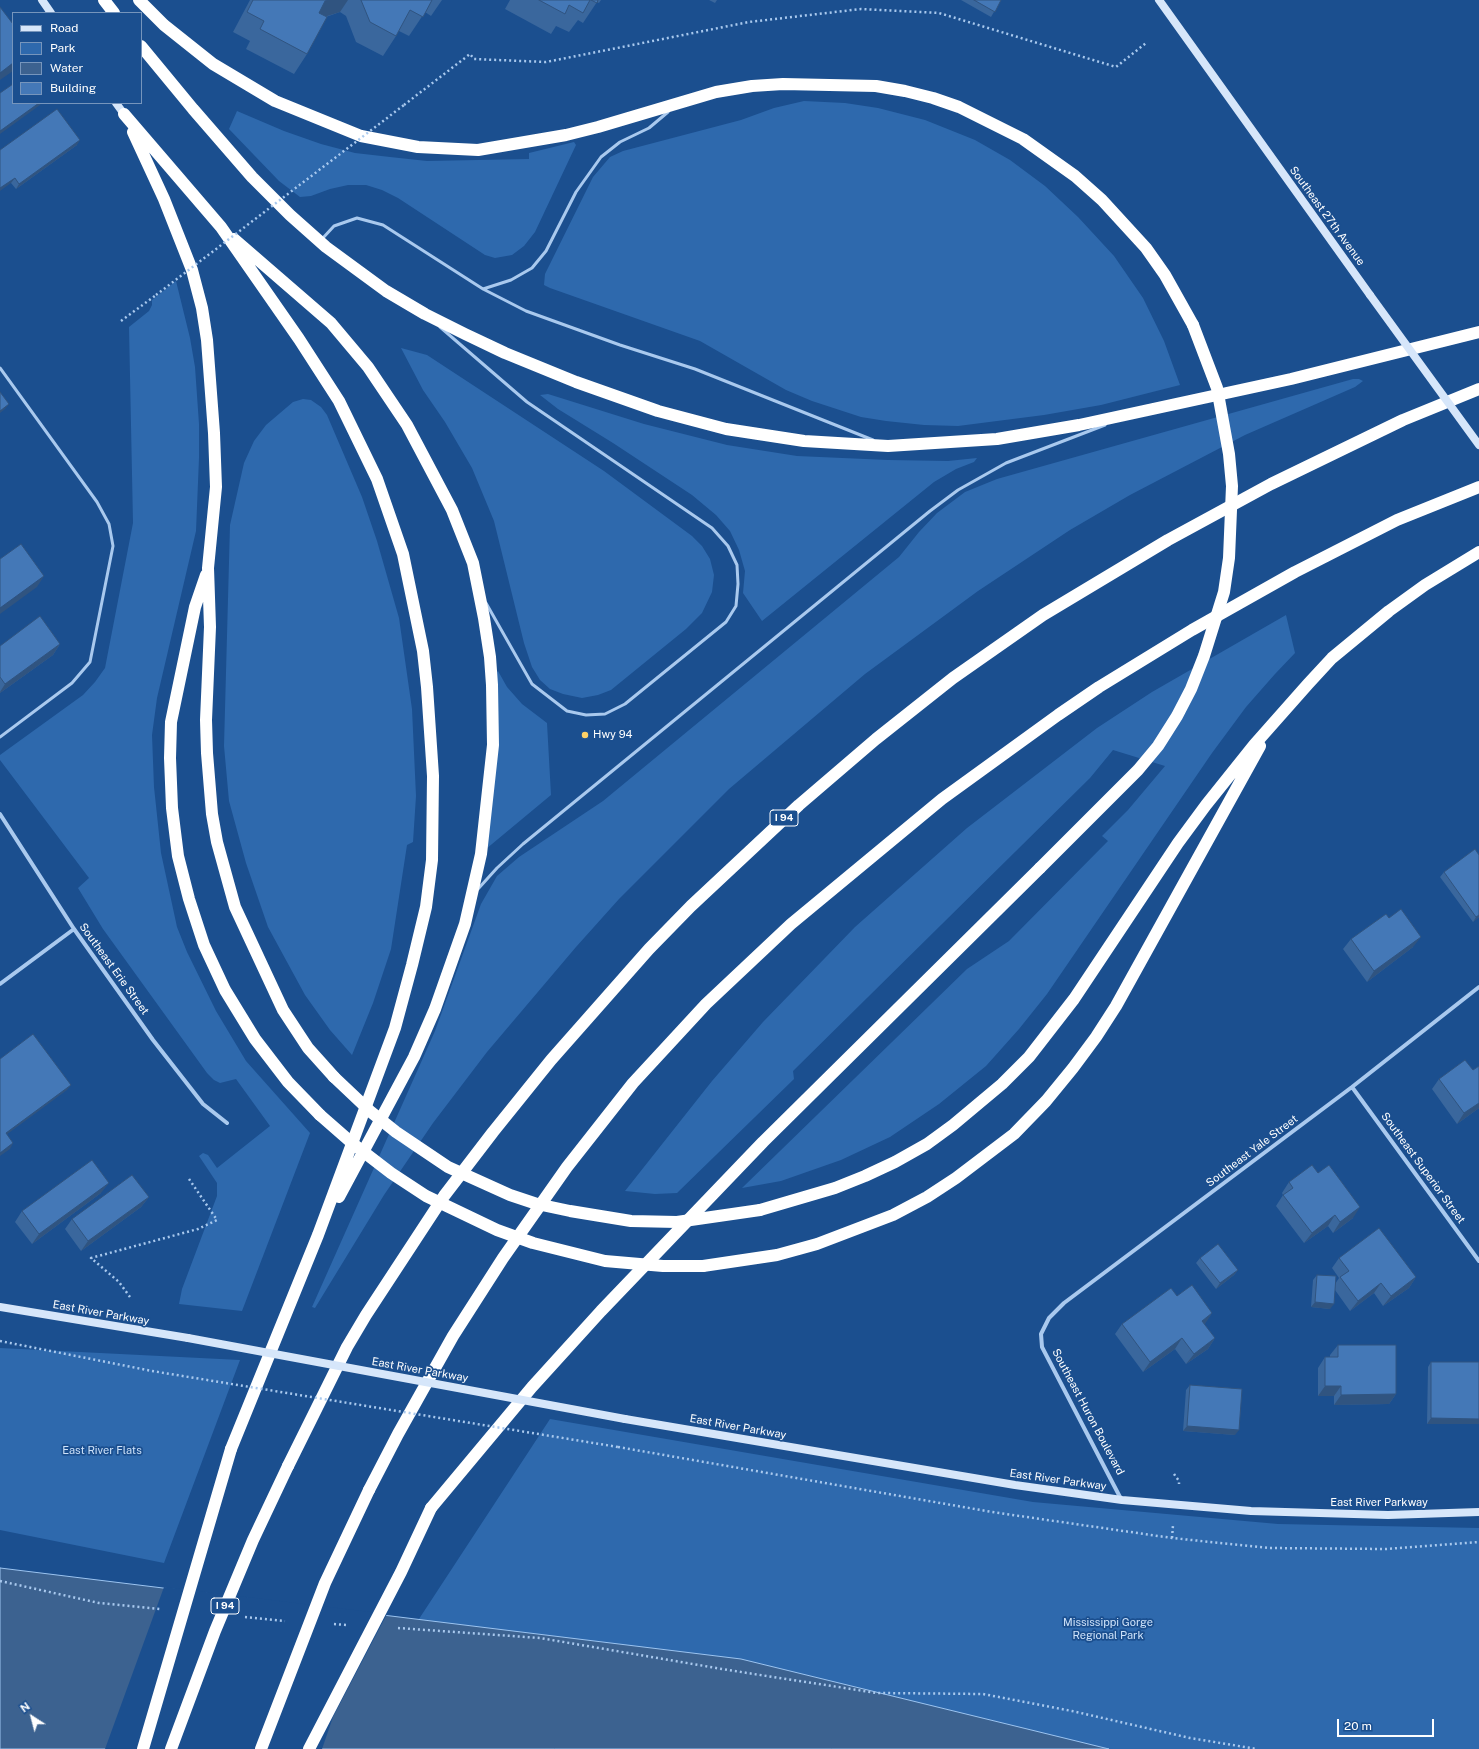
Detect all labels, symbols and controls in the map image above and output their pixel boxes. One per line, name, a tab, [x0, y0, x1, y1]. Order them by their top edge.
legend	[12, 12, 142, 104]
text: Road	[50, 21, 78, 35]
text: Park	[50, 41, 76, 55]
text: Water	[50, 61, 83, 75]
text: Building	[50, 81, 96, 95]
street label: Southeast 27th Avenue	[1287, 164, 1367, 268]
place label: Hwy 94	[593, 728, 632, 742]
marker: Hwy 94	[580, 730, 590, 740]
road number: I 94	[770, 810, 798, 826]
street label: Southeast Erie Street	[76, 921, 152, 1017]
street label: Southeast Superior Street	[1378, 1110, 1468, 1226]
street label: Southeast Yale Street	[1204, 1112, 1300, 1190]
street label: East River Parkway	[52, 1298, 150, 1328]
street label: Southeast Huron Boulevard	[1049, 1347, 1127, 1477]
street label: East River Parkway	[371, 1355, 469, 1385]
street label: East River Parkway	[689, 1412, 787, 1442]
park label: East River Flats	[62, 1444, 142, 1458]
street label: East River Parkway	[1009, 1467, 1107, 1493]
street label: East River Parkway	[1330, 1496, 1428, 1510]
road number: I 94	[211, 1598, 239, 1614]
park label: Mississippi Gorge Regional Park	[1063, 1616, 1153, 1642]
north arrow	[12, 1697, 52, 1737]
text: N	[18, 1700, 32, 1715]
scale bar	[1339, 1711, 1436, 1737]
text: 20 m	[1344, 1719, 1372, 1733]

